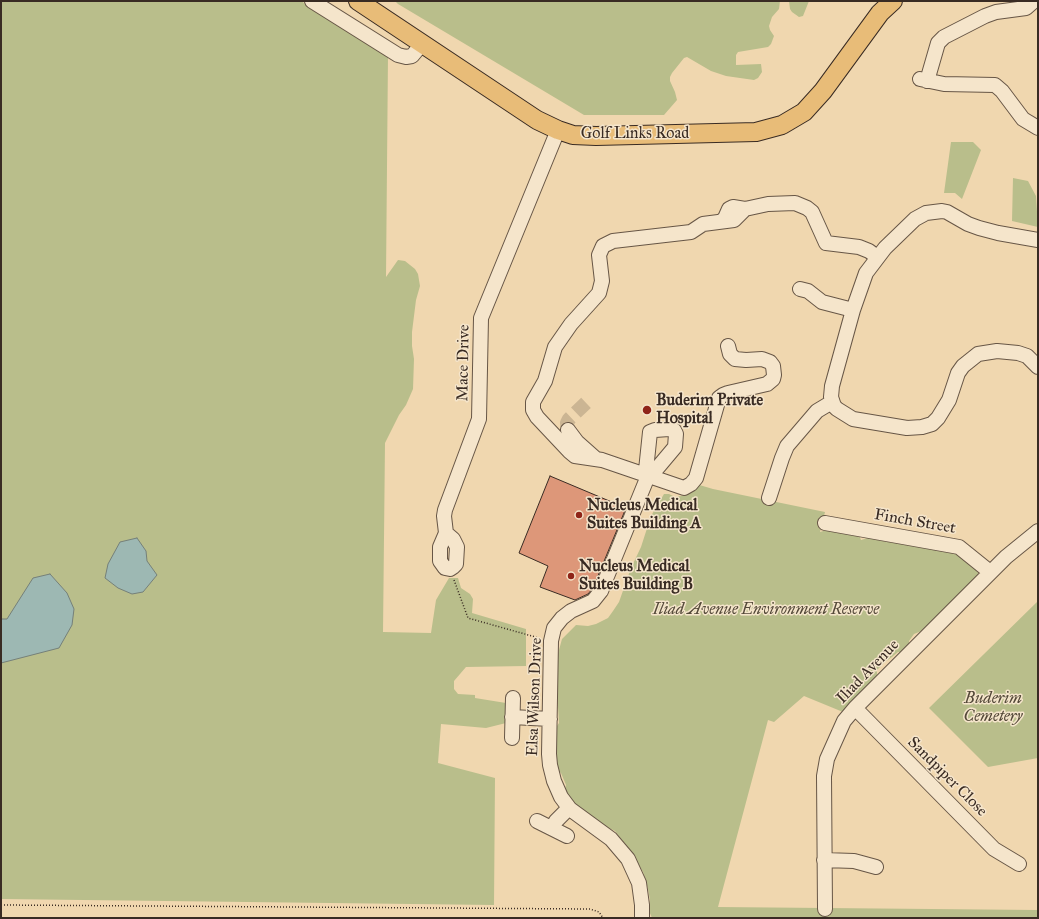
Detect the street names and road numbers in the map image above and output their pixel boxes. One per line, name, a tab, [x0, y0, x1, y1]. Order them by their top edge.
street label: Golf Links Road	[581, 124, 689, 144]
street label: Mace Drive	[454, 324, 474, 402]
street label: Finch Street	[873, 505, 957, 539]
street label: Iliad Avenue	[833, 636, 903, 708]
street label: Elsa Wilson Drive	[523, 637, 547, 757]
street label: Sandpiper Close	[903, 733, 991, 821]

